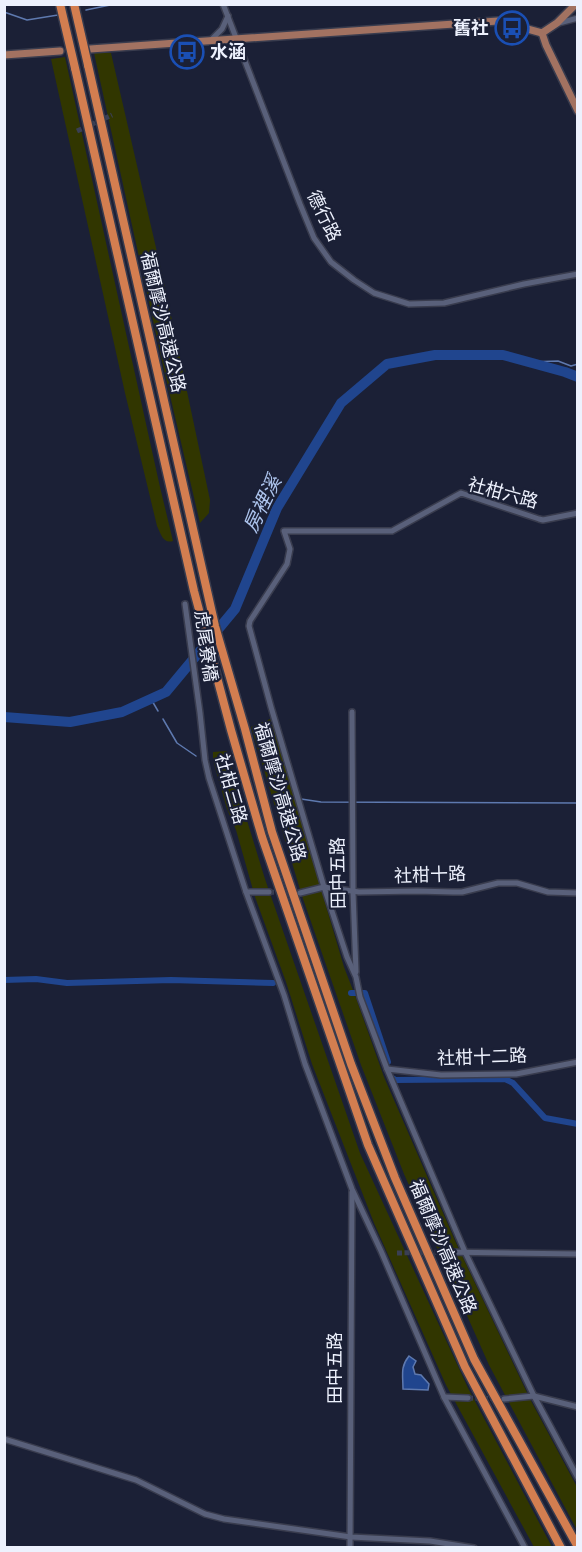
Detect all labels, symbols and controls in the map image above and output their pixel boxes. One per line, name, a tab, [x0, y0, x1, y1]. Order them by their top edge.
bus stop icon: 舊社	[494, 10, 530, 46]
place label: 舊社	[453, 18, 489, 38]
bus stop icon: 水涵	[169, 34, 205, 70]
place label: 水涵	[210, 42, 246, 62]
street label: 德行路	[303, 187, 345, 245]
street label: 福爾摩沙高速公路	[137, 250, 189, 394]
water label: 房裡溪	[239, 470, 286, 536]
street label: 社柑六路	[466, 474, 540, 512]
street label: 虎尾寮橋	[191, 609, 221, 683]
street label: 福爾摩沙高速公路	[251, 720, 309, 864]
street label: 社柑三路	[211, 752, 251, 826]
street label: 田中五路	[327, 837, 349, 909]
street label: 社柑十路	[394, 864, 466, 886]
street label: 社柑十二路	[437, 1045, 527, 1069]
street label: 福爾摩沙高速公路	[406, 1177, 480, 1317]
street label: 田中五路	[325, 1332, 345, 1404]

